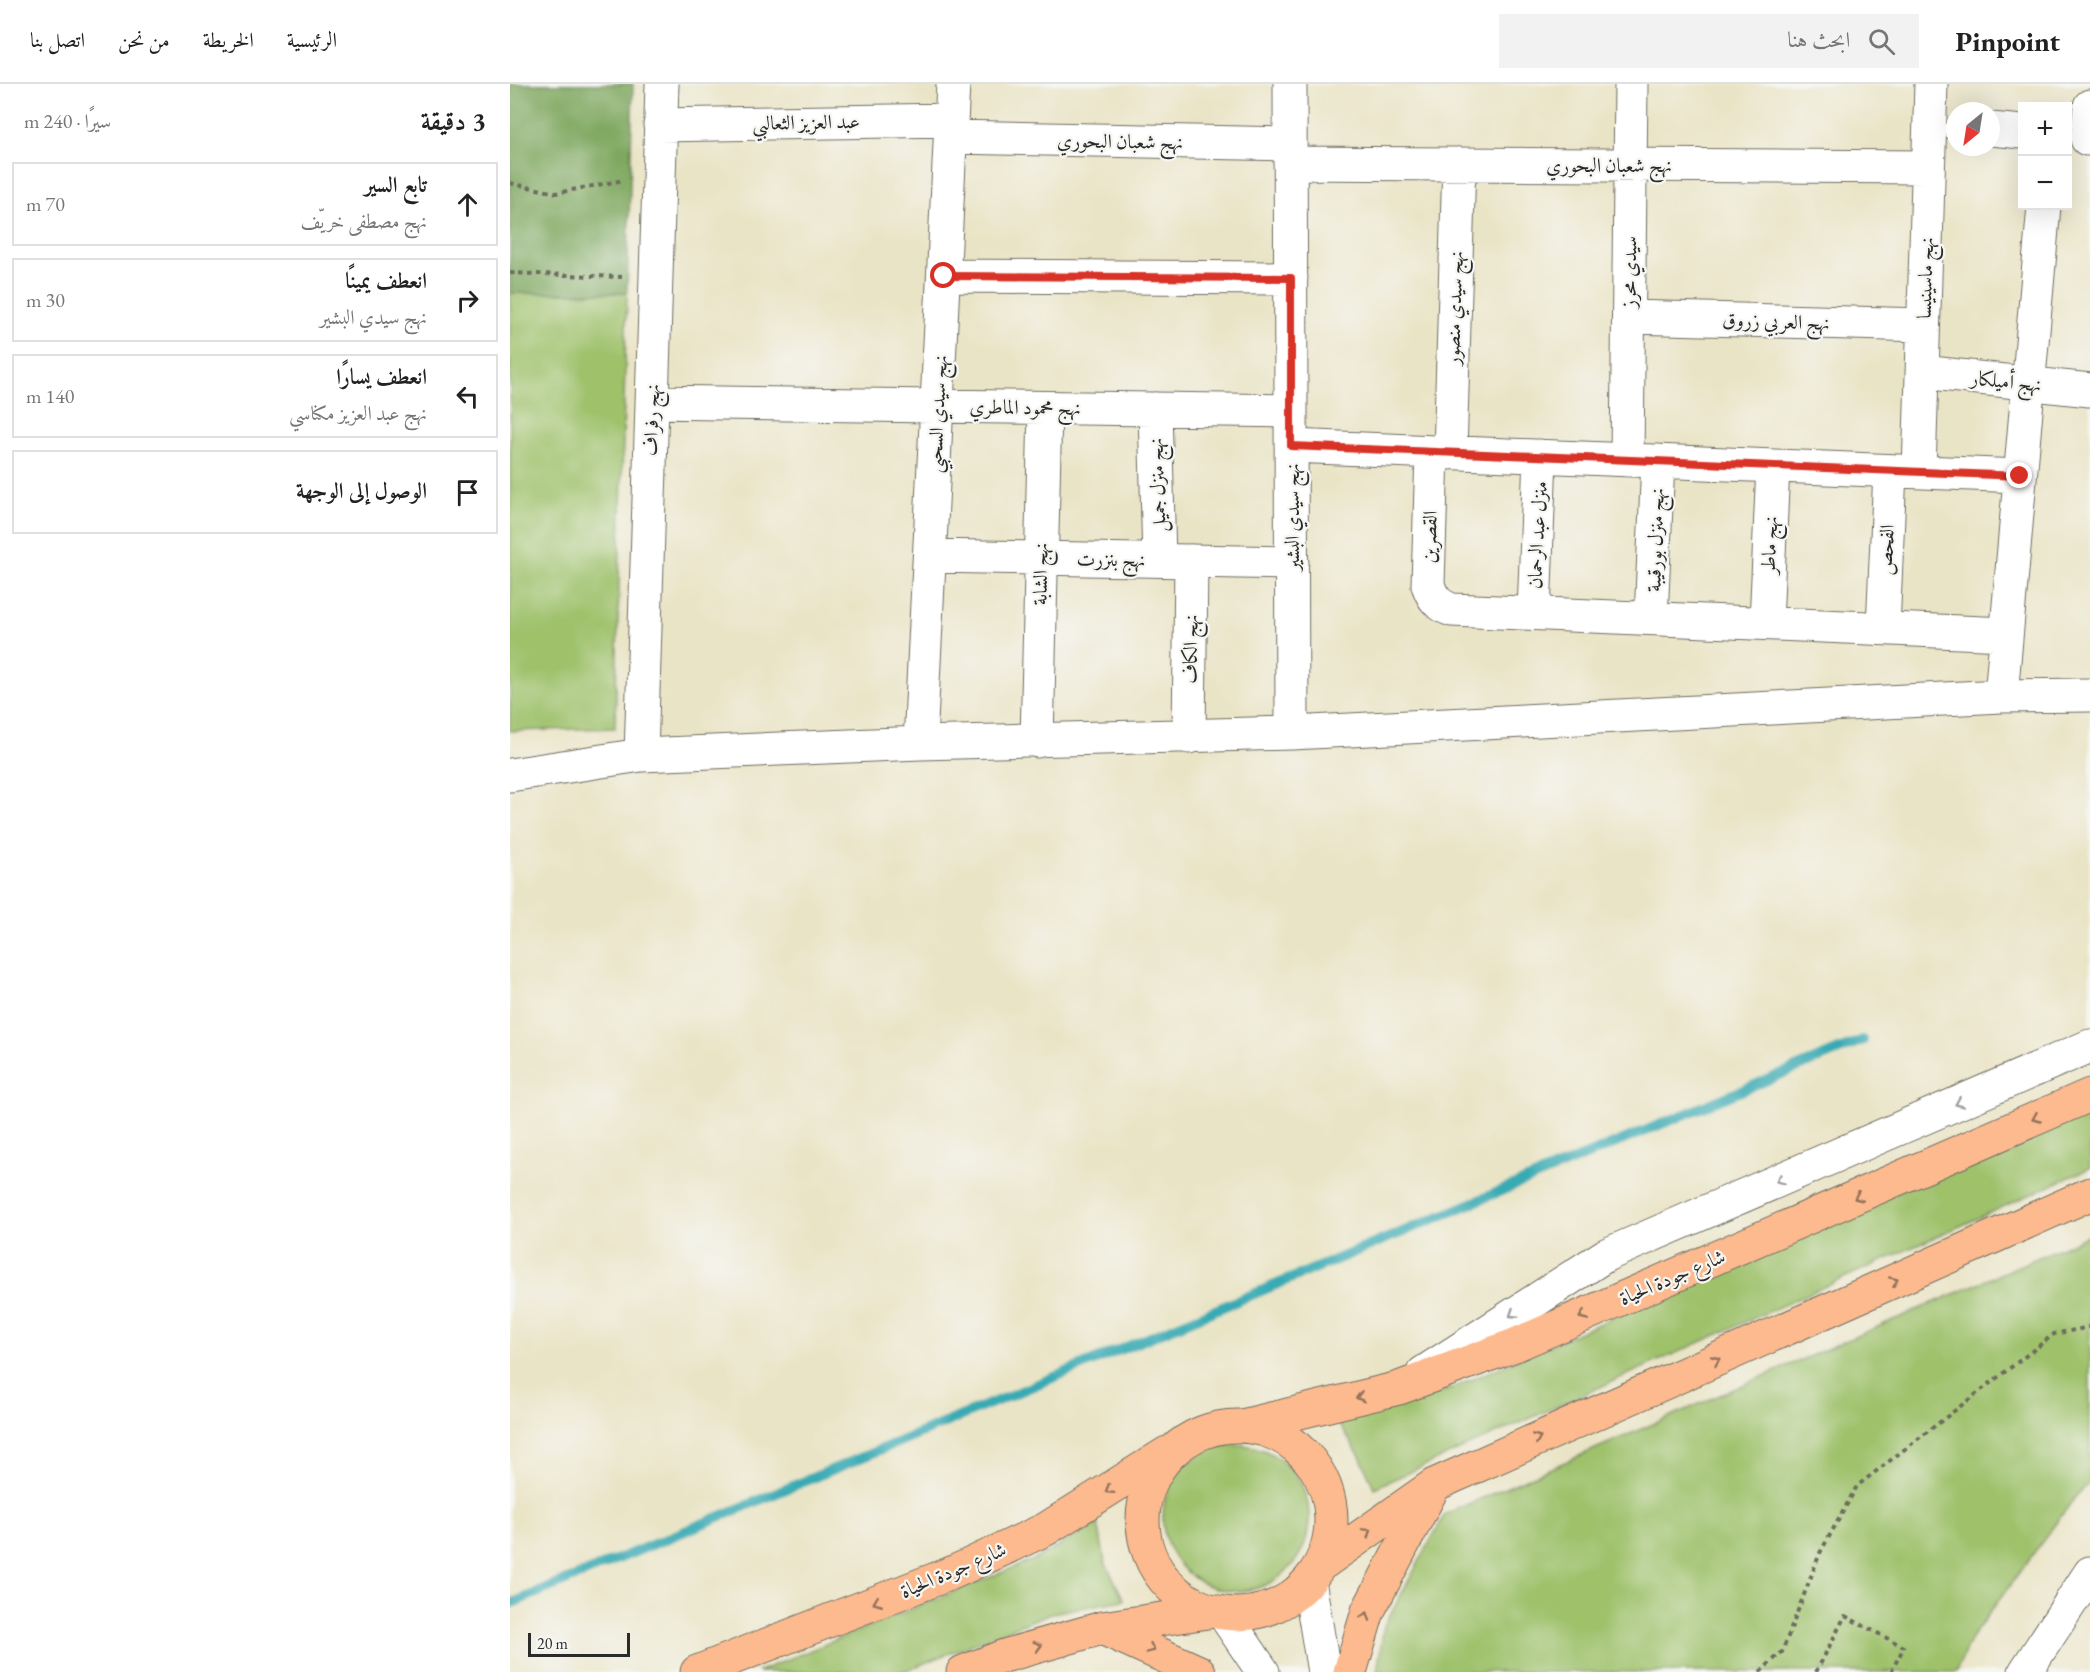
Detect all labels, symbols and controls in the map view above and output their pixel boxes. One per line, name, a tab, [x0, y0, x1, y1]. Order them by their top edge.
search box	[1499, 14, 1919, 68]
text: Pinpoint	[1955, 23, 2060, 59]
text: ابحث هنا	[1787, 25, 1850, 54]
icon: search	[1865, 25, 1898, 58]
text: اتصل بنا	[30, 26, 85, 53]
text: من نحن	[118, 26, 170, 53]
text: الخريطة	[203, 26, 254, 53]
text: الرئيسية	[287, 26, 337, 53]
north arrow	[1946, 102, 2000, 156]
map controls	[2018, 102, 2072, 210]
button: +	[2018, 102, 2072, 156]
text: 3 دقيقة	[421, 104, 486, 138]
text: سيرًا · 240 m	[24, 108, 111, 134]
street label: عبد العزيز الثعالبي	[752, 108, 860, 142]
street label: نهج شعبان البحوري	[1057, 127, 1183, 160]
street label: نهج شعبان البحوري	[1546, 152, 1672, 183]
button: −	[2018, 156, 2072, 210]
text: تابع السير	[364, 170, 427, 199]
icon: ahead	[451, 188, 484, 221]
text: 70 m	[26, 191, 65, 217]
text: نهج مصطفى خريّف	[300, 208, 427, 234]
street label: سيدي محرز	[1615, 236, 1646, 310]
street label: نهج ماسينيسا	[1911, 237, 1944, 319]
street label: نهج سيدي منصور	[1439, 250, 1474, 368]
route start	[930, 262, 956, 288]
text: انعطف يمينًا	[345, 266, 427, 295]
icon: right	[451, 284, 484, 317]
text: 30 m	[26, 287, 65, 313]
text: نهج سيدي البشير	[320, 304, 427, 330]
street label: نهج العربي زروق	[1722, 306, 1830, 341]
street label: نهج سيدي السحبي	[921, 354, 959, 474]
text: انعطف يسارًا	[336, 362, 427, 391]
street label: نهج أميلكار	[1967, 363, 2043, 403]
icon: left	[451, 380, 484, 413]
text: 140 m	[26, 383, 74, 409]
street label: نهج رفراف	[637, 383, 670, 457]
street label: نهج محمود الماطري	[969, 393, 1081, 426]
text: نهج عبد العزيز مكناسي	[289, 400, 427, 426]
street label: نهج منزل جميل	[1142, 437, 1177, 533]
route end	[2006, 462, 2032, 488]
street label: نهج سيدي البشير	[1279, 463, 1310, 573]
text: الوصول إلى الوجهة	[296, 476, 427, 505]
icon: arrive	[451, 476, 484, 509]
street label: منزل عبد الرحمان	[1521, 481, 1553, 589]
street label: نهج منزل بورقيبة	[1640, 488, 1675, 593]
street label: القصرين	[1415, 510, 1444, 564]
street label: نهج ماطر	[1754, 515, 1788, 577]
street label: الفحص	[1872, 524, 1901, 576]
street label: نهج الشابة	[1026, 542, 1059, 606]
street label: نهج بنزرت	[1076, 545, 1146, 578]
street label: نهج الكاف	[1176, 614, 1209, 684]
one-way arrow	[1955, 1095, 1966, 1107]
one-way arrow	[2032, 1111, 2043, 1123]
one-way arrow	[1776, 1173, 1787, 1185]
one-way arrow	[1853, 1190, 1864, 1202]
street label: شارع جودة الحياة	[1615, 1243, 1731, 1316]
one-way arrow	[1887, 1276, 1898, 1288]
one-way arrow	[1508, 1306, 1519, 1317]
one-way arrow	[1578, 1309, 1589, 1321]
one-way arrow	[1709, 1355, 1720, 1367]
one-way arrow	[1356, 1390, 1366, 1403]
one-way arrow	[1531, 1433, 1542, 1445]
one-way arrow	[1105, 1482, 1115, 1494]
one-way arrow	[1360, 1528, 1371, 1539]
street label: شارع جودة الحياة	[896, 1536, 1012, 1609]
one-way arrow	[873, 1595, 884, 1607]
one-way arrow	[1359, 1611, 1372, 1622]
scale bar	[528, 1630, 630, 1658]
text: 20 m	[537, 1633, 568, 1654]
one-way arrow	[1032, 1641, 1043, 1653]
one-way arrow	[1145, 1642, 1156, 1654]

